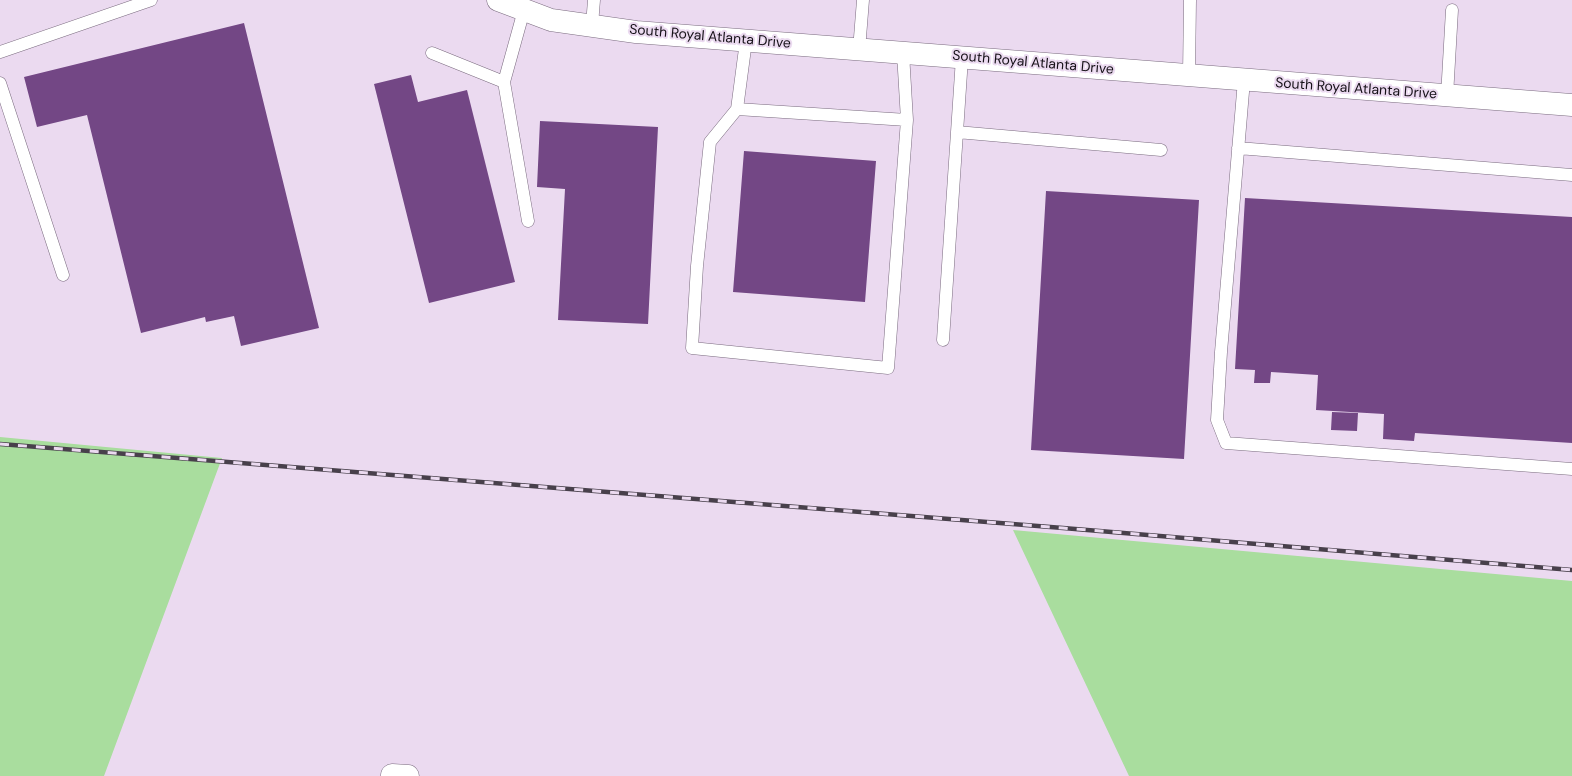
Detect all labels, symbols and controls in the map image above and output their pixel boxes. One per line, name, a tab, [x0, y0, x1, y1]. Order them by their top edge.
street label: South Royal Atlanta Drive	[629, 22, 791, 52]
street label: South Royal Atlanta Drive	[952, 48, 1114, 78]
street label: South Royal Atlanta Drive	[1275, 75, 1437, 103]

